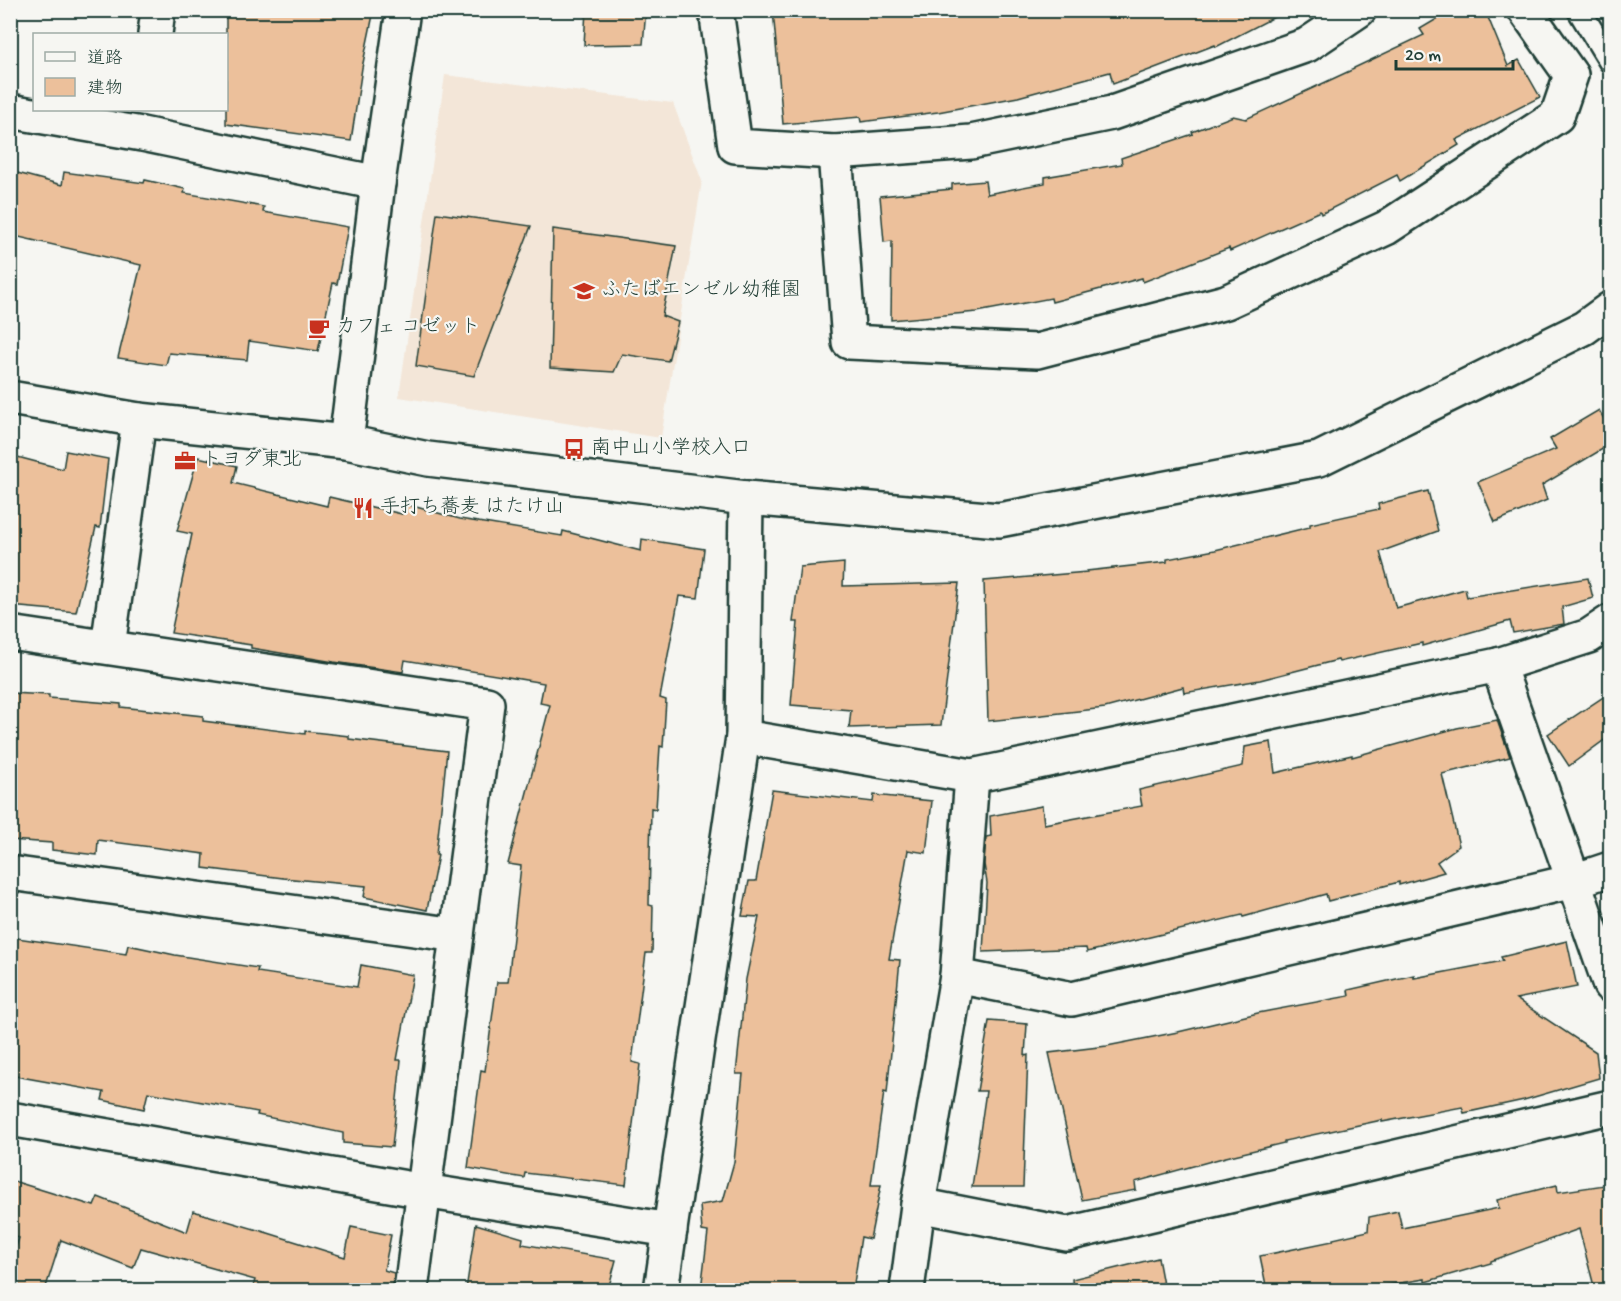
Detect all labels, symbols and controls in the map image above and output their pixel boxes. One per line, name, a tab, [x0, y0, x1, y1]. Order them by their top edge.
legend	[33, 33, 228, 111]
scale bar	[1396, 33, 1513, 71]
text: 20 m	[1405, 46, 1441, 67]
text: 道路	[87, 48, 123, 70]
text: 建物	[87, 78, 123, 100]
school or university icon: ふたばエンゼル幼稚園	[572, 279, 596, 303]
place label: ふたばエンゼル幼稚園	[601, 279, 801, 303]
cafe icon: カフェ コゼット	[307, 316, 331, 340]
place label: カフェ コゼット	[336, 316, 481, 340]
place label: 南中山小学校入口	[591, 436, 751, 461]
bus stop icon: 南中山小学校入口	[562, 437, 586, 461]
place label: トヨダ東北	[202, 448, 302, 473]
office icon: トヨダ東北	[173, 449, 197, 473]
place label: 手打ち蕎麦 はたけ山	[380, 495, 565, 520]
restaurant icon: 手打ち蕎麦 はたけ山	[351, 496, 375, 520]

